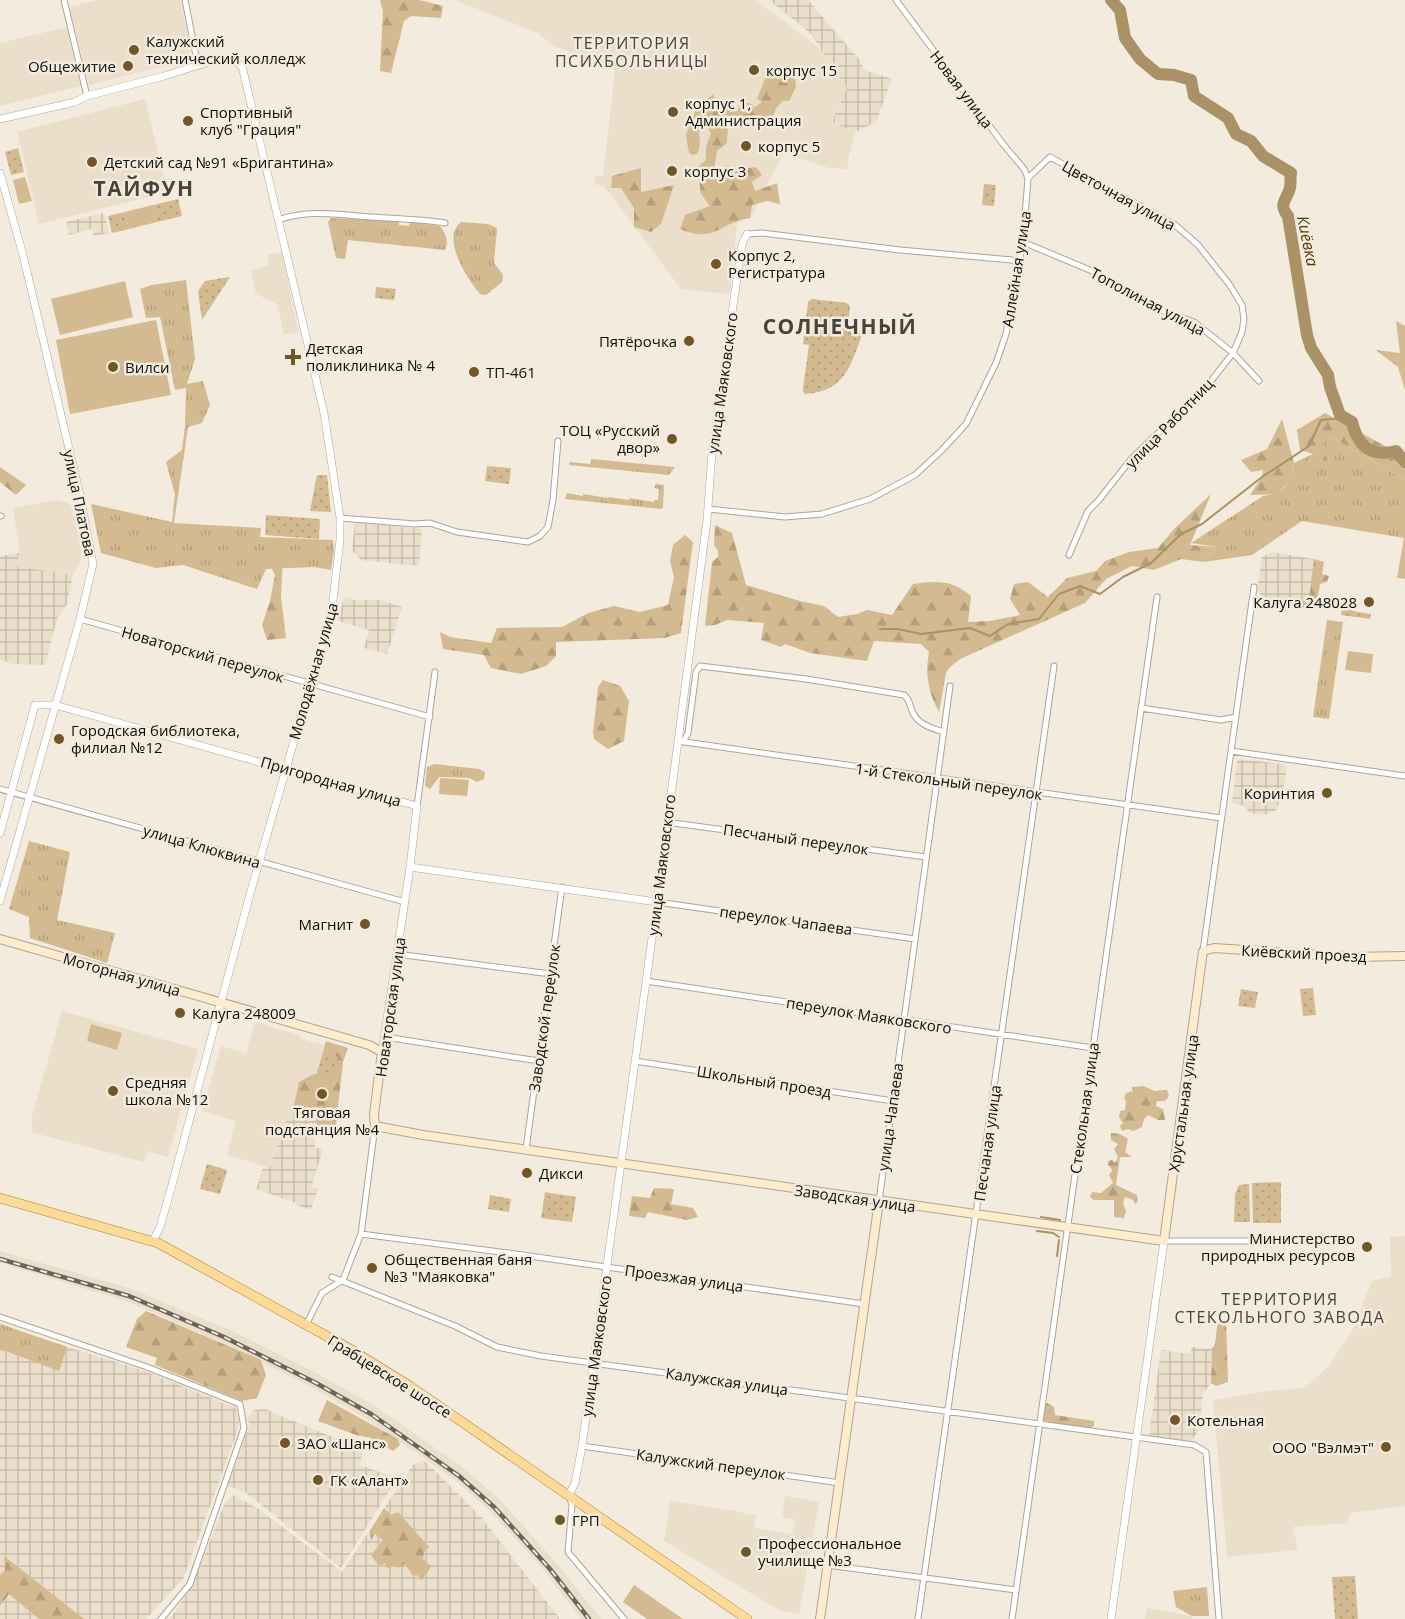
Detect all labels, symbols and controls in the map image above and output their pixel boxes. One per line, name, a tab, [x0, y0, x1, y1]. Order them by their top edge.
place label: Калужский технический колледж	[146, 31, 306, 68]
district label: ТЕРРИТОРИЯ ПСИХБОЛЬНИЦЫ	[555, 32, 709, 72]
marker: Калужский технический колледж	[127, 43, 141, 57]
street label: Новая улица	[926, 46, 998, 132]
place label: Общежитие	[28, 56, 116, 76]
marker: Общежитие	[121, 59, 135, 73]
place label: корпус 15	[766, 60, 837, 80]
marker: корпус 15	[747, 63, 761, 77]
place label: корпус 1, Администрация	[685, 93, 802, 130]
place label: Спортивный клуб "Грация"	[200, 102, 301, 139]
marker: корпус 1, Администрация	[666, 105, 680, 119]
marker: Спортивный клуб "Грация"	[181, 114, 195, 128]
place label: корпус 5	[758, 136, 820, 156]
marker: корпус 5	[739, 139, 753, 153]
place label: Детский сад №91 «Бригантина»	[104, 152, 334, 172]
marker: Детский сад №91 «Бригантина»	[85, 155, 99, 169]
street label: Цветочная улица	[1059, 156, 1179, 234]
place label: корпус 3	[684, 161, 746, 181]
marker: корпус 3	[665, 164, 679, 178]
district label: ТАЙФУН	[94, 174, 195, 202]
street label: Аллейная улица	[997, 209, 1035, 329]
water label: Киёвка	[1292, 214, 1324, 268]
place label: Корпус 2, Регистратура	[728, 245, 825, 282]
marker: Корпус 2, Регистратура	[709, 257, 723, 271]
street label: Тополиная улица	[1087, 262, 1209, 340]
street label: улица Маяковского	[702, 311, 742, 455]
district label: СОЛНЕЧНЫЙ	[763, 312, 917, 340]
place label: Пятёрочка	[599, 331, 677, 351]
marker: Пятёрочка	[682, 334, 696, 348]
place label: Детская поликлиника № 4	[306, 338, 435, 375]
marker: Детская поликлиника № 4	[284, 348, 302, 366]
place label: Вилси	[125, 357, 170, 377]
marker: Вилси	[106, 360, 120, 374]
place label: ТП-461	[486, 362, 536, 382]
marker: ТП-461	[467, 365, 481, 379]
street label: улица Работниц	[1121, 373, 1218, 472]
place label: ТОЦ «Русский двор»	[560, 420, 660, 457]
marker: ТОЦ «Русский двор»	[665, 432, 679, 446]
street label: улица Платова	[59, 448, 101, 558]
place label: Калуга 248028	[1253, 592, 1357, 612]
marker: Калуга 248028	[1362, 595, 1376, 609]
street label: Молодёжная улица	[284, 600, 342, 742]
street label: Новаторский переулок	[119, 621, 287, 687]
place label: Городская библиотека, филиал №12	[71, 720, 240, 757]
marker: Городская библиотека, филиал №12	[52, 732, 66, 746]
street label: Пригородная улица	[258, 751, 404, 811]
street label: 1-й Стекольный переулок	[854, 758, 1044, 804]
place label: Коринтия	[1244, 783, 1315, 803]
marker: Коринтия	[1320, 786, 1334, 800]
street label: улица Маяковского	[642, 793, 680, 937]
street label: Песчаный переулок	[722, 819, 870, 859]
street label: улица Клюквина	[141, 820, 263, 872]
street label: переулок Чапаева	[718, 901, 854, 939]
place label: Магнит	[299, 914, 353, 934]
marker: Магнит	[358, 917, 372, 931]
street label: Новаторская улица	[370, 936, 410, 1078]
street label: Киёвский проезд	[1241, 940, 1368, 966]
street label: Заводской переулок	[524, 943, 564, 1093]
street label: Моторная улица	[61, 948, 183, 1000]
street label: переулок Маяковского	[785, 992, 953, 1038]
place label: Калуга 248009	[192, 1003, 296, 1023]
marker: Калуга 248009	[173, 1006, 187, 1020]
street label: Хрустальная улица	[1163, 1033, 1203, 1173]
street label: Стекольная улица	[1065, 1041, 1103, 1175]
street label: Школьный проезд	[695, 1060, 833, 1102]
street label: улица Чапаева	[873, 1062, 907, 1172]
place label: Средняя школа №12	[125, 1072, 208, 1109]
street label: Песчаная улица	[969, 1083, 1005, 1203]
marker: Средняя школа №12	[106, 1084, 120, 1098]
marker: Тяговая подстанция №4	[315, 1087, 329, 1101]
place label: Тяговая подстанция №4	[265, 1102, 379, 1139]
place label: Дикси	[539, 1163, 583, 1183]
marker: Дикси	[520, 1166, 534, 1180]
street label: Заводская улица	[793, 1180, 917, 1216]
place label: Министерство природных ресурсов	[1201, 1228, 1355, 1265]
marker: Министерство природных ресурсов	[1360, 1240, 1374, 1254]
place label: Общественная баня №3 "Маяковка"	[384, 1249, 532, 1286]
street label: Проезжая улица	[623, 1260, 745, 1296]
marker: Общественная баня №3 "Маяковка"	[365, 1261, 379, 1275]
street label: улица Маяковского	[576, 1274, 616, 1418]
district label: ТЕРРИТОРИЯ СТЕКОЛЬНОГО ЗАВОДА	[1175, 1288, 1385, 1328]
street label: Грабцевское шоссе	[324, 1330, 456, 1422]
street label: Калужская улица	[664, 1363, 790, 1399]
place label: Котельная	[1187, 1410, 1264, 1430]
marker: Котельная	[1168, 1413, 1182, 1427]
place label: ЗАО «Шанс»	[297, 1433, 386, 1453]
marker: ЗАО «Шанс»	[278, 1436, 292, 1450]
place label: ООО "Вэлмэт"	[1272, 1437, 1374, 1457]
marker: ООО "Вэлмэт"	[1379, 1440, 1393, 1454]
street label: Калужский переулок	[635, 1444, 787, 1484]
place label: ГК «Алант»	[330, 1470, 409, 1490]
marker: ГК «Алант»	[311, 1473, 325, 1487]
place label: ГРП	[572, 1510, 600, 1530]
marker: ГРП	[553, 1513, 567, 1527]
place label: Профессиональное училище №3	[758, 1533, 901, 1570]
marker: Профессиональное училище №3	[739, 1545, 753, 1559]

